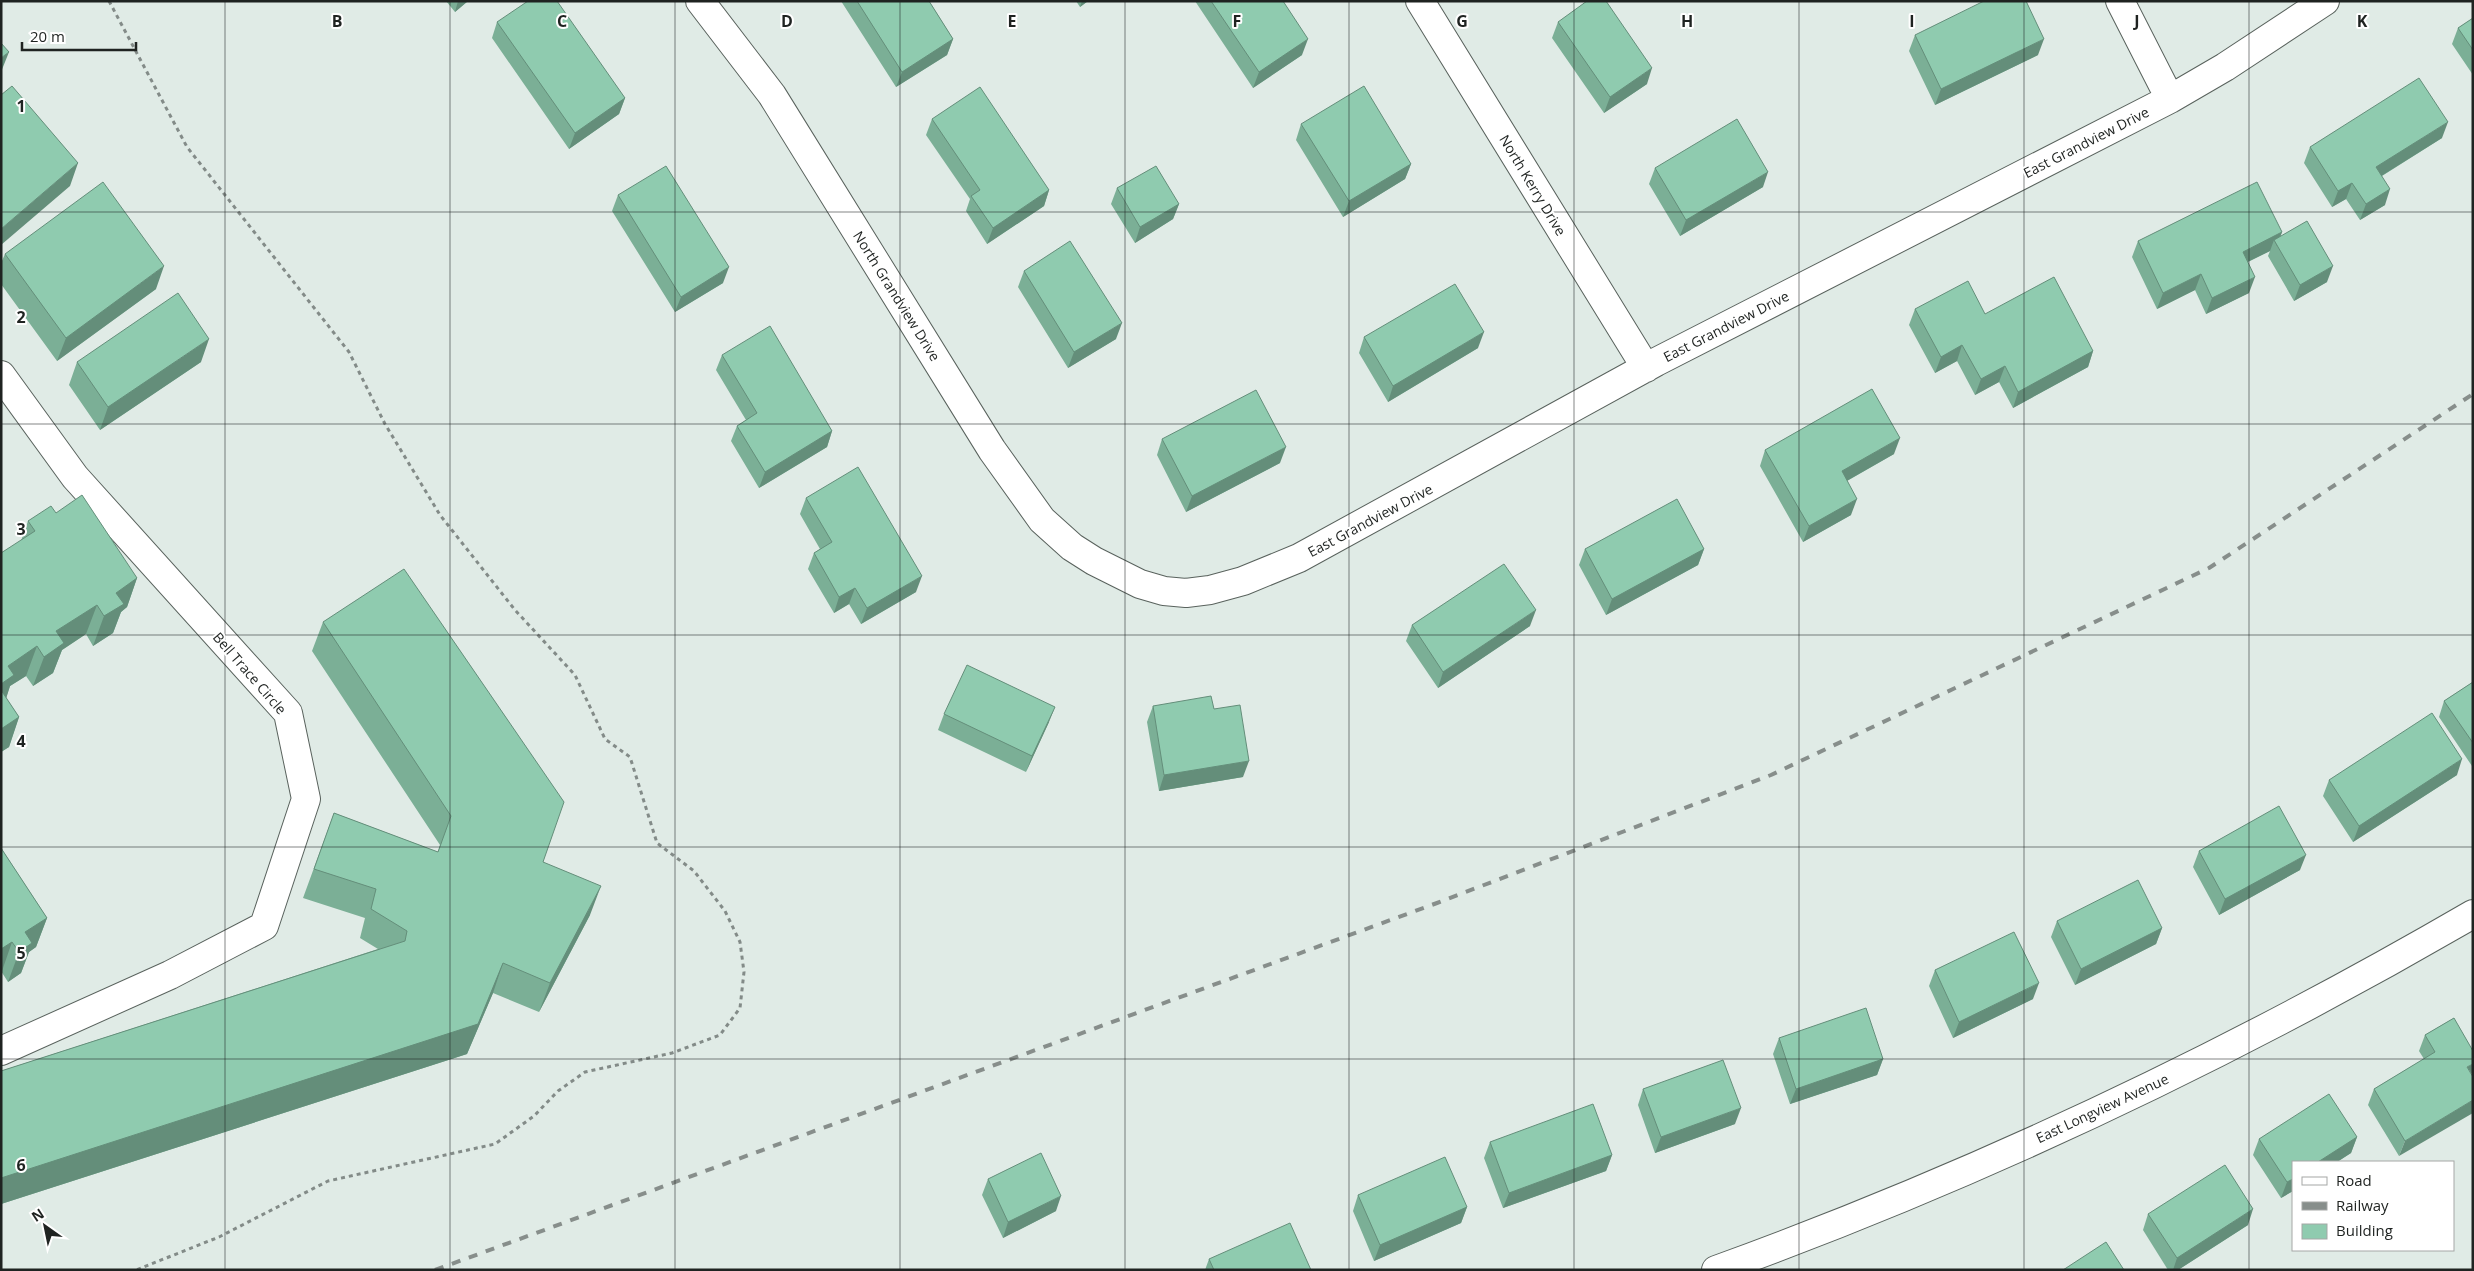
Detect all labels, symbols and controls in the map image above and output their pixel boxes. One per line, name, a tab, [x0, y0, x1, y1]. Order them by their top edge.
text: B	[332, 10, 342, 32]
text: C	[557, 10, 567, 32]
text: D	[781, 10, 793, 32]
text: E	[1008, 10, 1017, 32]
text: F	[1233, 10, 1241, 32]
text: G	[1456, 10, 1468, 32]
text: H	[1681, 10, 1693, 32]
text: I	[1909, 10, 1915, 32]
text: J	[2132, 10, 2140, 32]
text: K	[2357, 10, 2368, 32]
scale bar	[22, 20, 136, 52]
text: 20 m	[30, 26, 65, 46]
text: 1	[16, 95, 26, 117]
street label: East Grandview Drive	[2020, 102, 2152, 182]
street label: North Kerry Drive	[1495, 131, 1571, 239]
street label: North Grandview Drive	[849, 227, 945, 365]
street label: East Grandview Drive	[1660, 286, 1792, 366]
text: 2	[16, 306, 26, 328]
street label: East Grandview Drive	[1304, 479, 1436, 561]
text: 3	[16, 518, 26, 540]
street label: Bell Trace Circle	[209, 628, 291, 718]
text: 4	[16, 730, 26, 752]
text: 5	[16, 942, 26, 964]
street label: East Longview Avenue	[2033, 1069, 2172, 1147]
text: 6	[16, 1154, 26, 1176]
legend	[2292, 1161, 2454, 1251]
text: Road	[2336, 1170, 2372, 1190]
text: Railway	[2336, 1195, 2389, 1215]
north arrow	[20, 1201, 70, 1251]
text: N	[28, 1204, 48, 1226]
text: Building	[2336, 1220, 2393, 1240]

